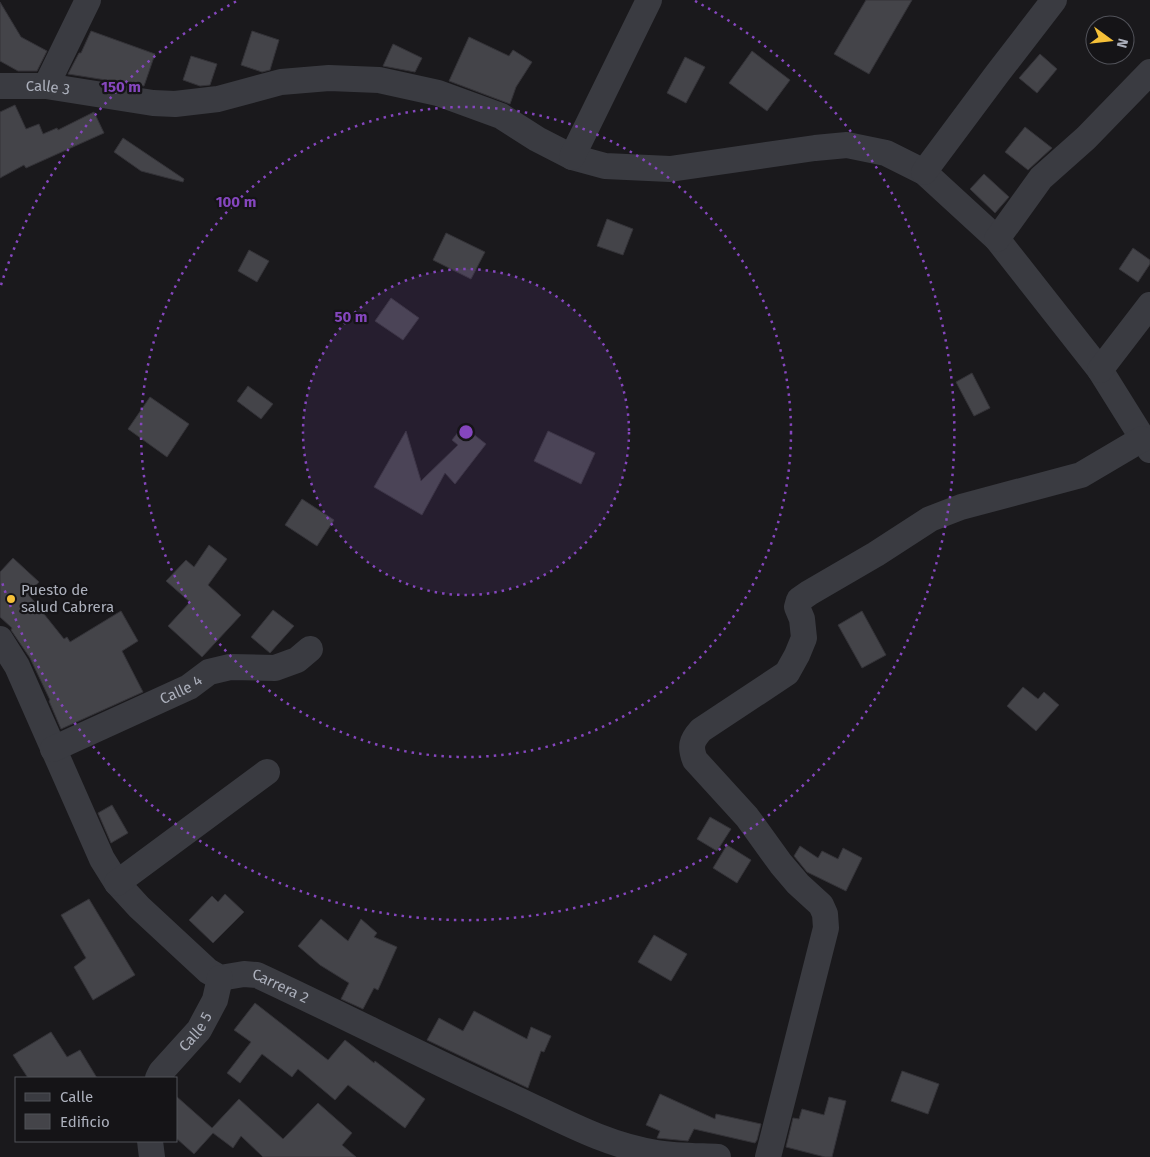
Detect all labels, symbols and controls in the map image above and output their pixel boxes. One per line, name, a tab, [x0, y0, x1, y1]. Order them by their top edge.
north arrow	[1085, 15, 1135, 65]
text: N	[1113, 37, 1131, 50]
street label: Calle 3	[26, 77, 71, 99]
text: 150 m	[101, 78, 141, 96]
text: 100 m	[216, 193, 256, 211]
text: 50 m	[334, 308, 368, 326]
centre of rings	[457, 423, 475, 441]
place label: Puesto de salud Cabrera	[21, 581, 114, 616]
marker: Puesto de salud Cabrera	[5, 593, 17, 605]
street label: Calle 4	[157, 671, 206, 708]
street label: Carrera 2	[252, 966, 312, 1007]
street label: Calle 5	[175, 1009, 216, 1055]
legend	[15, 1077, 178, 1142]
text: Calle	[60, 1088, 93, 1106]
text: Edificio	[60, 1113, 110, 1131]

